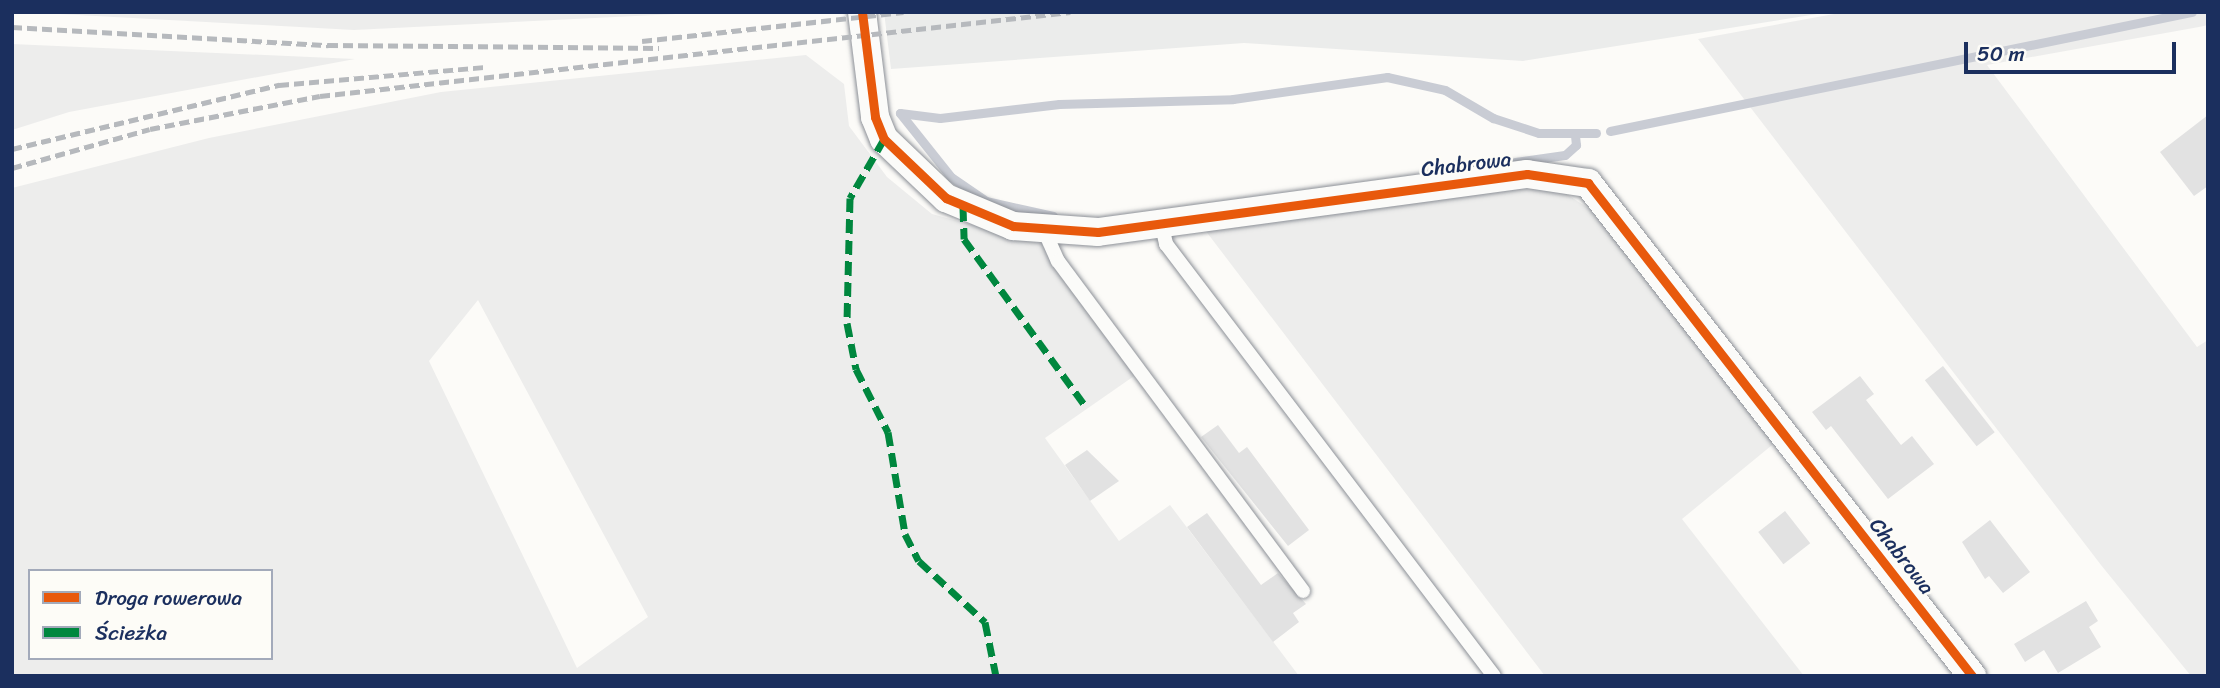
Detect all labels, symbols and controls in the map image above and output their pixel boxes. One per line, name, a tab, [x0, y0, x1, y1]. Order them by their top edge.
scale bar	[1968, 28, 2180, 72]
text: 50 m	[1977, 35, 2025, 73]
street label: Chabrowa	[1420, 146, 1512, 182]
street label: Chabrowa	[1864, 513, 1940, 599]
legend	[28, 569, 273, 660]
text: Droga rowerowa	[95, 579, 242, 617]
text: Ścieżka	[95, 614, 167, 652]

